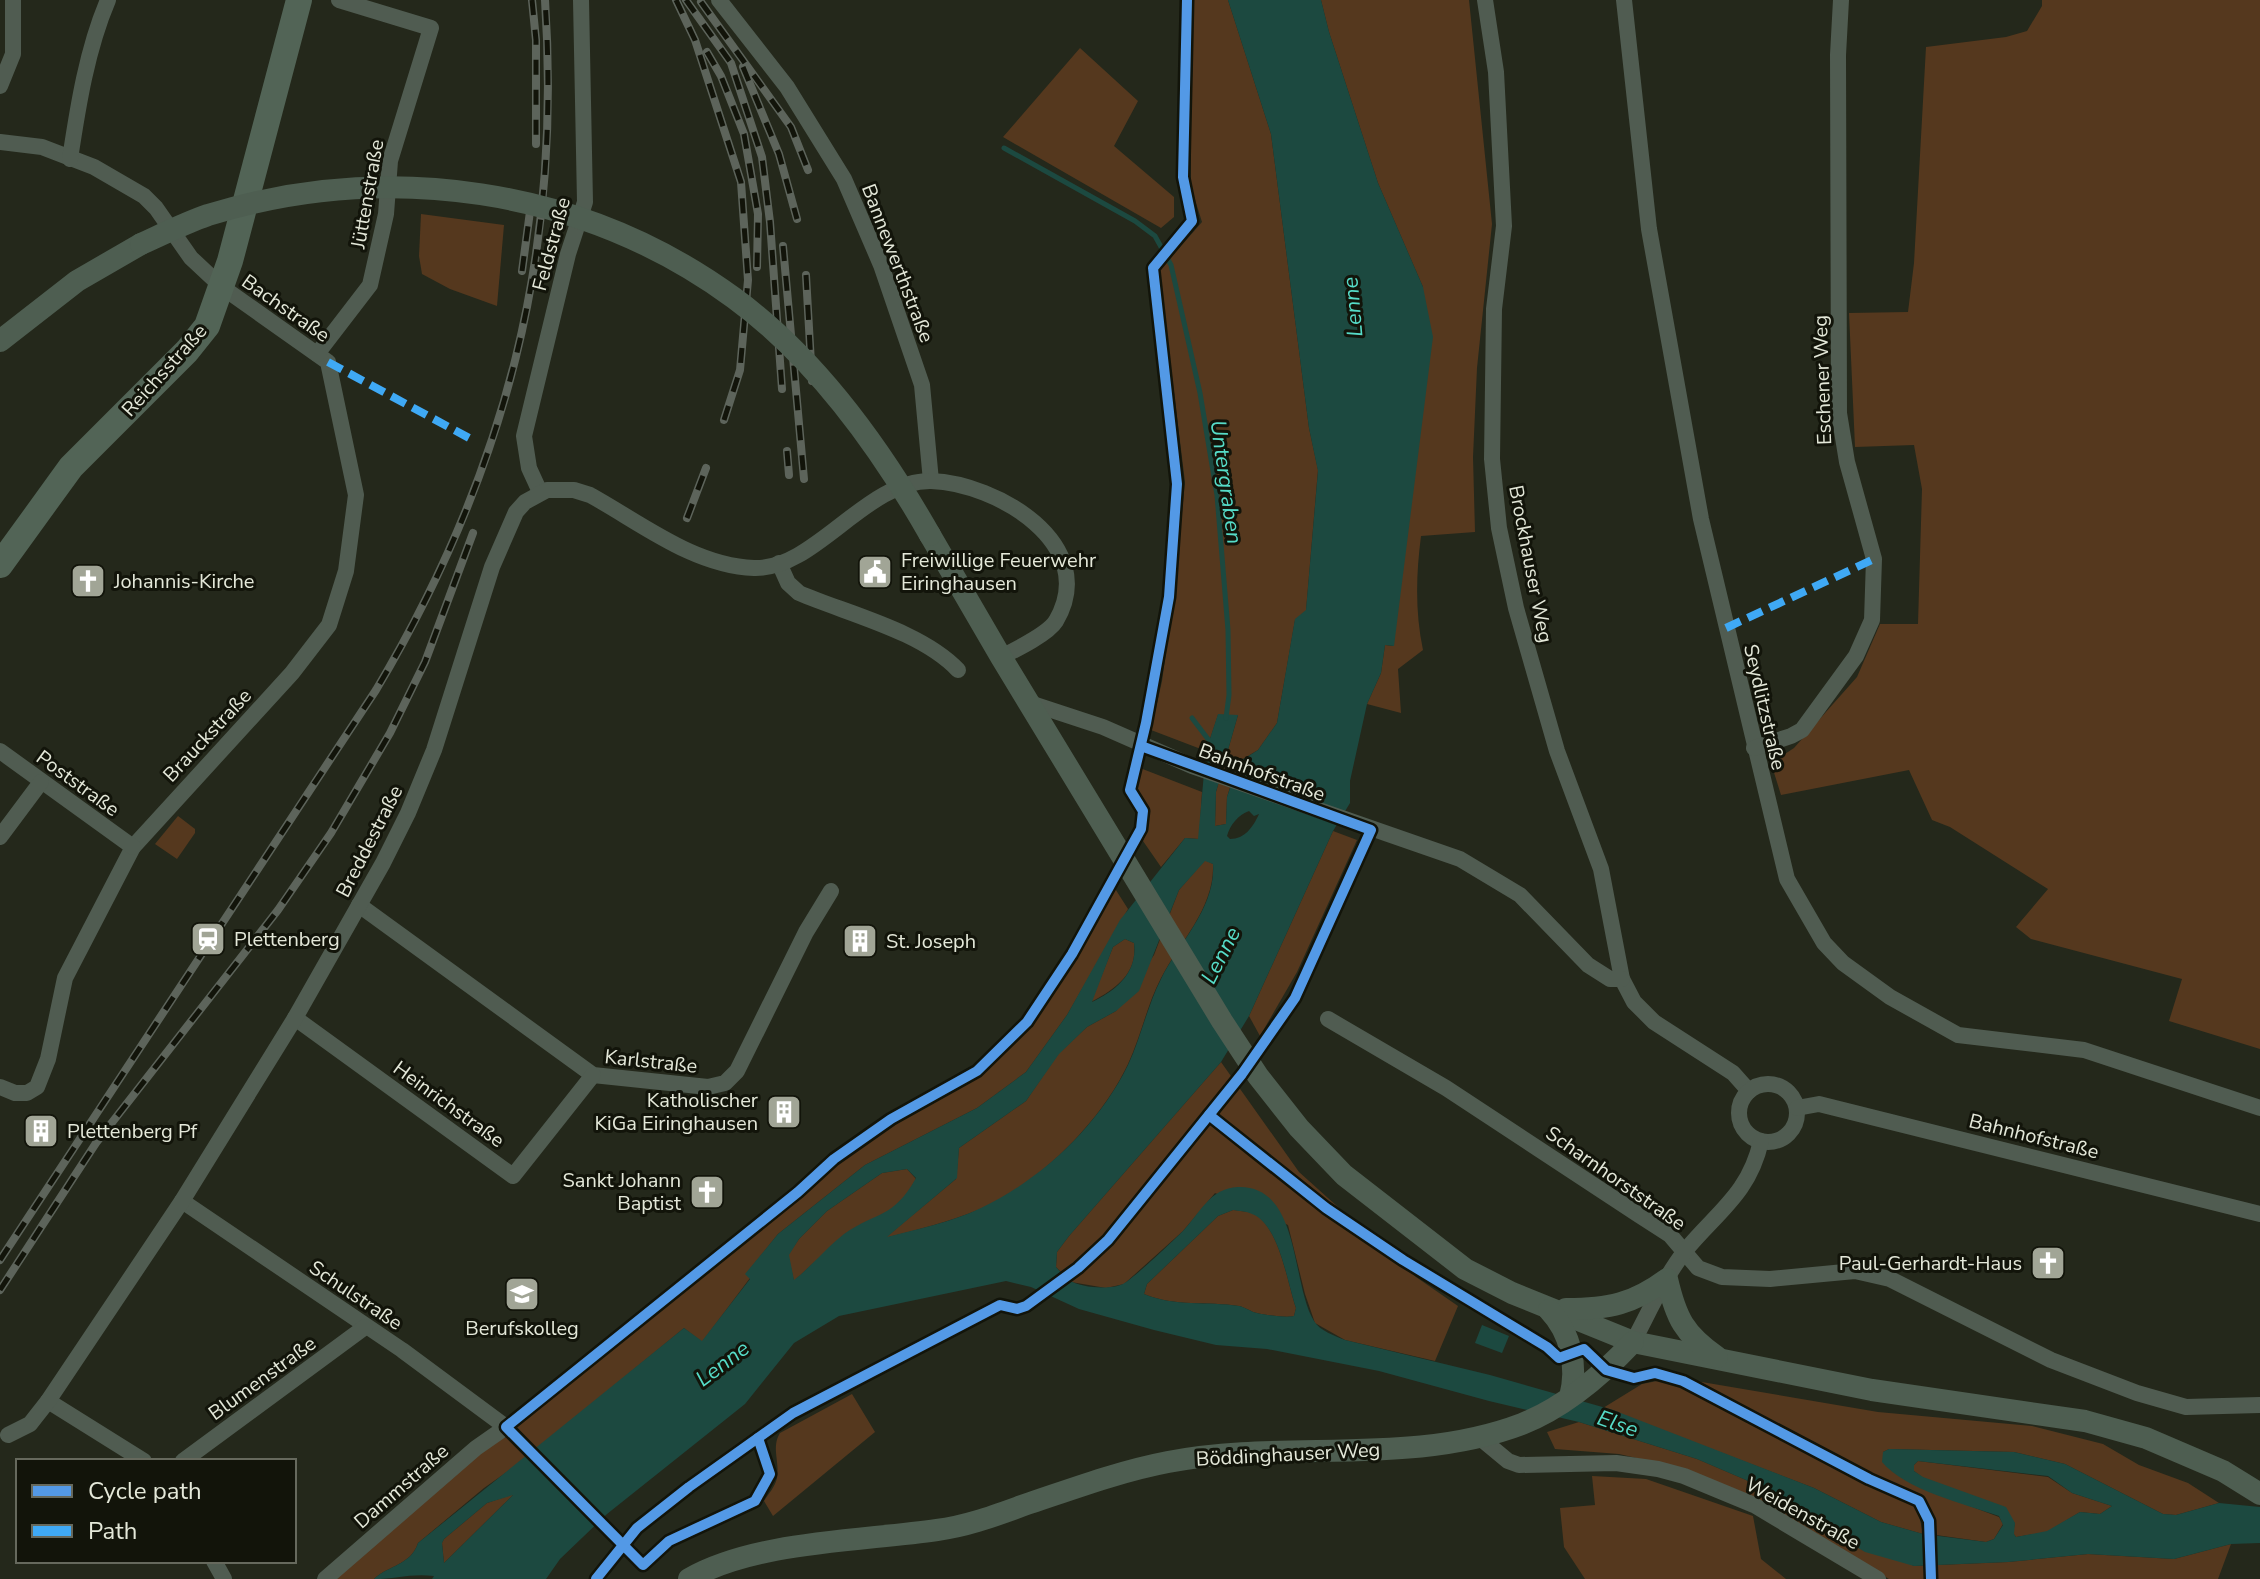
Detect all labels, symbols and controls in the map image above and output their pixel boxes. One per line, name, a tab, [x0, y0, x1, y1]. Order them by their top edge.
street label: Jüttenstraße	[344, 137, 390, 252]
street label: Bannewerthstraße	[855, 180, 940, 346]
street label: Feldstraße	[526, 194, 577, 294]
street label: Bachstraße	[236, 268, 335, 349]
water label: Lenne	[1335, 275, 1371, 338]
street label: Eschener Weg	[1807, 315, 1838, 445]
street label: Reichsstraße	[116, 318, 213, 422]
water label: Untergraben	[1202, 418, 1250, 546]
street label: Brockhauser Weg	[1502, 483, 1559, 645]
place label: Freiwillige Feuerwehr Eiringhausen	[901, 547, 1096, 597]
public building icon: Freiwillige Feuerwehr Eiringhausen	[856, 553, 894, 591]
church icon: Johannis-Kirche	[69, 562, 107, 600]
place label: Johannis-Kirche	[113, 568, 254, 595]
street label: Seydlitzstraße	[1737, 641, 1792, 773]
street label: Brauckstraße	[157, 683, 258, 788]
street label: Bahnhofstraße	[1195, 737, 1329, 808]
street label: Poststraße	[31, 744, 125, 823]
street label: Breddestraße	[330, 781, 409, 902]
station icon: Plettenberg	[189, 920, 227, 958]
building icon: St. Joseph	[841, 922, 879, 960]
water label: Lenne	[1194, 922, 1248, 989]
place label: Plettenberg	[234, 926, 340, 953]
place label: St. Joseph	[886, 928, 976, 955]
street label: Karlstraße	[603, 1043, 699, 1080]
street label: Heinrichstraße	[388, 1055, 510, 1154]
place label: Katholischer KiGa Eiringhausen	[595, 1087, 758, 1137]
building icon: Katholischer KiGa Eiringhausen	[765, 1093, 803, 1131]
street label: Bahnhofstraße	[1966, 1107, 2102, 1166]
building icon: Plettenberg Pf	[22, 1112, 60, 1150]
place label: Plettenberg Pf	[67, 1118, 198, 1145]
street label: Scharnhorststraße	[1540, 1120, 1691, 1237]
place label: Sankt Johann Baptist	[563, 1167, 682, 1217]
church icon: Sankt Johann Baptist	[688, 1173, 726, 1211]
church icon: Paul-Gerhardt-Haus	[2029, 1244, 2067, 1282]
place label: Paul-Gerhardt-Haus	[1839, 1250, 2022, 1277]
street label: Schulstraße	[304, 1254, 408, 1337]
school or university icon: Berufskolleg	[503, 1275, 541, 1313]
place label: Berufskolleg	[465, 1315, 579, 1342]
street label: Blumenstraße	[203, 1330, 322, 1427]
water label: Lenne	[690, 1334, 756, 1394]
water label: Else	[1593, 1403, 1642, 1445]
street label: Böddinghauser Weg	[1195, 1436, 1381, 1473]
street label: Dammstraße	[348, 1438, 454, 1535]
legend	[16, 1459, 296, 1563]
street label: Weidenstraße	[1741, 1471, 1865, 1556]
text: Cycle path	[88, 1475, 202, 1507]
text: Path	[88, 1515, 137, 1547]

